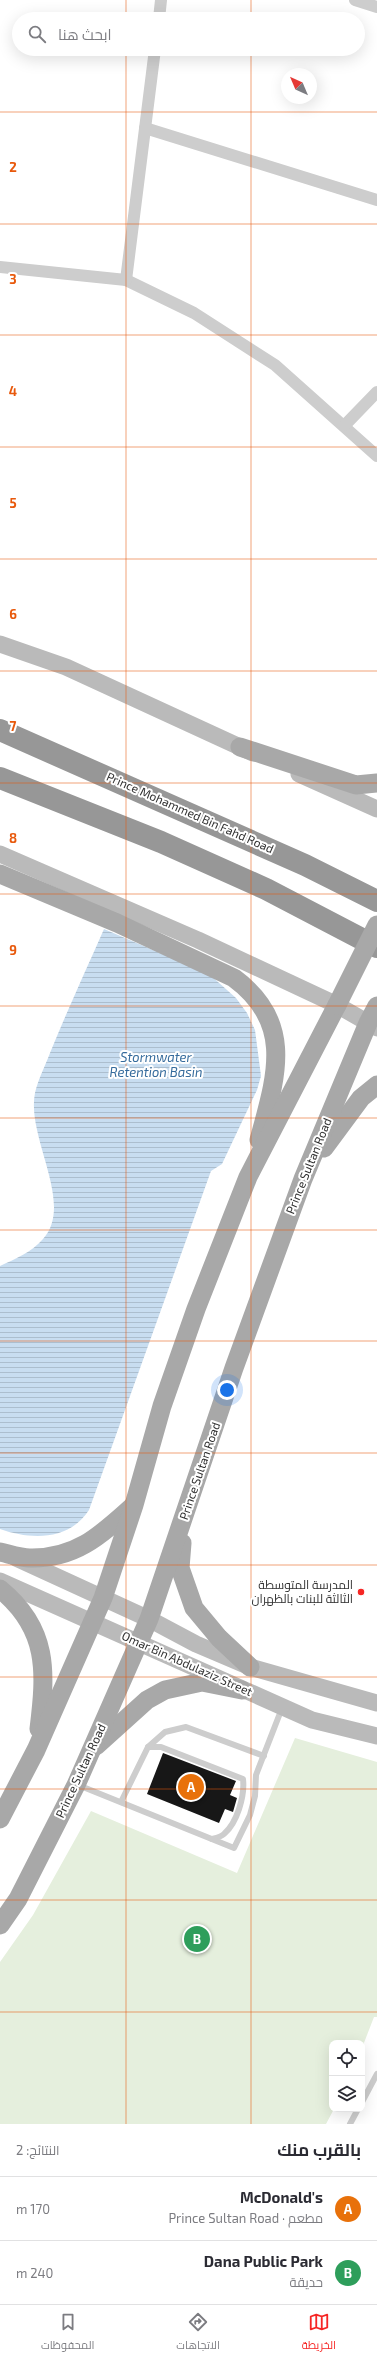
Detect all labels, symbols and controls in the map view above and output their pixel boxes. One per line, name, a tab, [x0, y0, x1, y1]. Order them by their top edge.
search box	[12, 12, 365, 56]
icon: search	[26, 23, 48, 45]
text: ابحث هنا	[58, 25, 111, 43]
north arrow	[281, 68, 317, 104]
text: 2	[9, 159, 17, 175]
text: 3	[9, 271, 17, 287]
text: 4	[9, 383, 17, 399]
text: 5	[9, 495, 17, 511]
text: 6	[9, 606, 17, 622]
text: 7	[10, 718, 17, 734]
street label: Prince Mohammed Bin Fahd Road	[105, 769, 276, 855]
text: 8	[9, 830, 17, 846]
text: 9	[9, 942, 17, 958]
water label: Stormwater Retention Basin	[110, 1049, 202, 1080]
street label: Prince Sultan Road	[282, 1116, 334, 1216]
your location	[217, 1380, 237, 1400]
street label: Prince Sultan Road	[176, 1420, 222, 1521]
place label: المدرسة المتوسطة الثالثة للبنات بالظهران	[251, 1577, 353, 1606]
marker: المدرسة المتوسطة الثالثة للبنات بالظهران	[356, 1587, 366, 1597]
street label: Omar Bin Abdulaziz Street	[120, 1628, 255, 1698]
street label: Prince Sultan Road	[52, 1721, 108, 1820]
pin: A	[178, 1772, 204, 1802]
pin: B	[184, 1924, 210, 1954]
map controls	[329, 2040, 365, 2112]
button: locate	[329, 2040, 365, 2076]
button: layers	[329, 2076, 365, 2112]
text: بالقرب منك	[277, 2139, 361, 2159]
text: النتائج: 2	[16, 2142, 59, 2158]
text: McDonald's	[240, 2188, 323, 2206]
text: 170 m	[16, 2201, 50, 2217]
text: A	[344, 2201, 352, 2217]
text: مطعم · Prince Sultan Road	[168, 2210, 323, 2226]
text: Dana Public Park	[204, 2252, 323, 2270]
text: 240 m	[16, 2265, 53, 2281]
text: B	[344, 2265, 352, 2281]
text: حديقة	[290, 2274, 323, 2290]
tab: المحفوظات	[41, 2311, 94, 2355]
tab: الاتجاهات	[176, 2311, 220, 2355]
tab: الخريطة	[302, 2311, 336, 2355]

